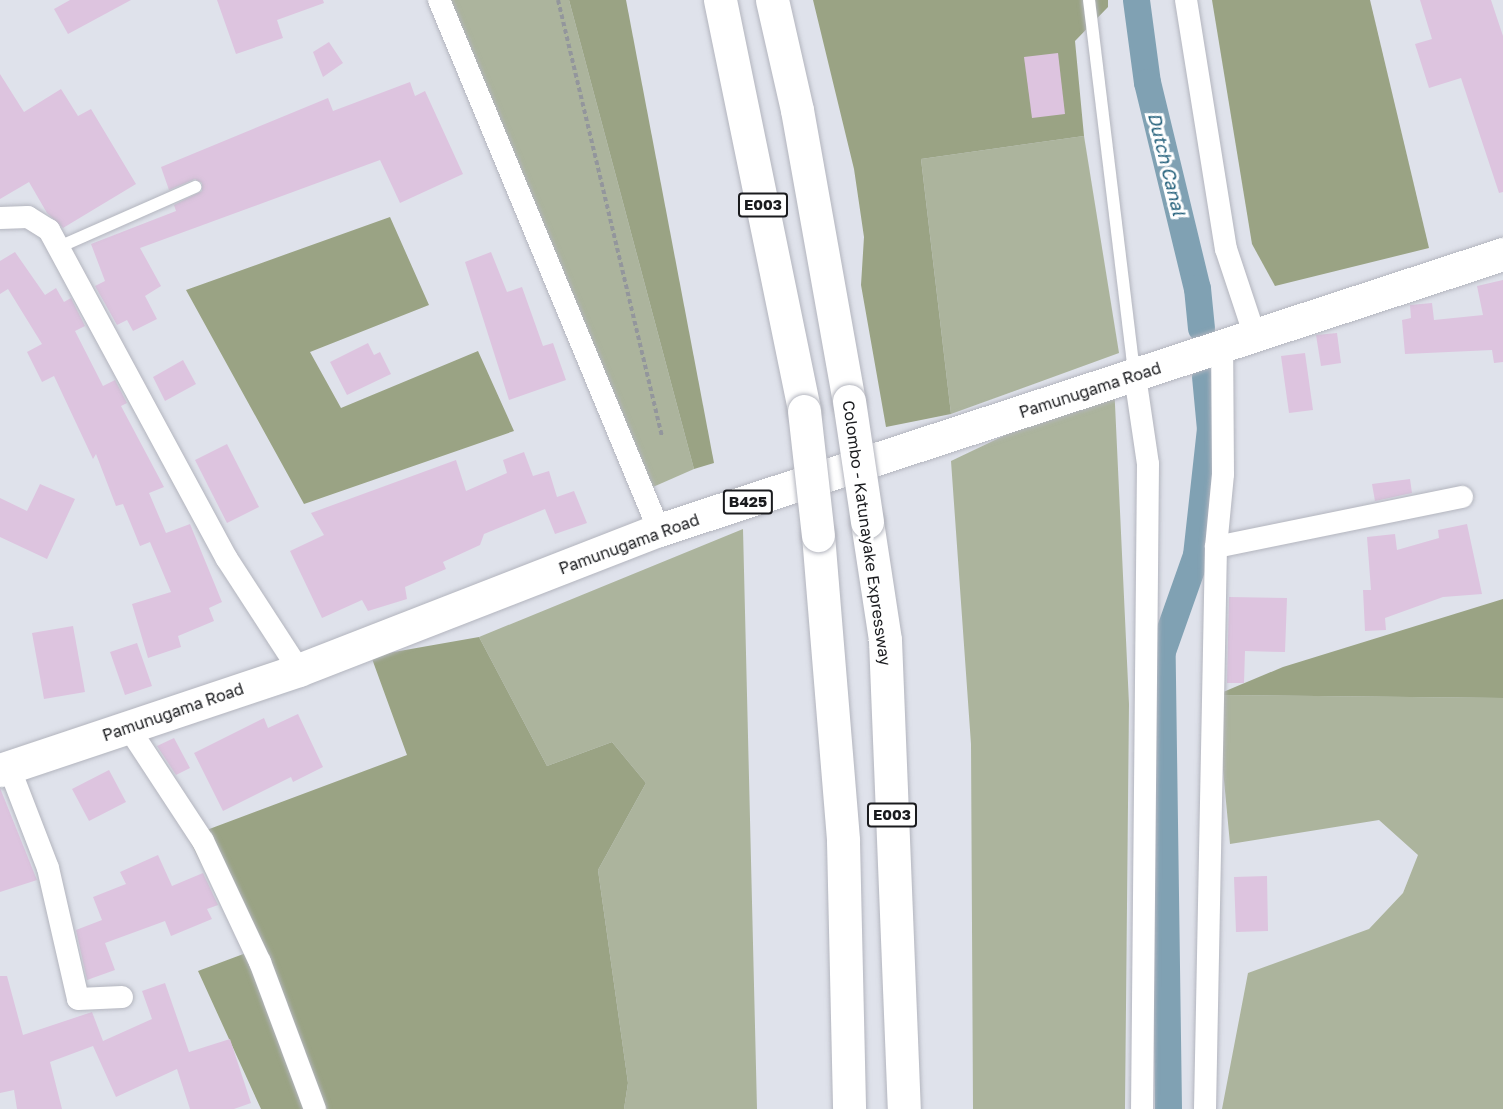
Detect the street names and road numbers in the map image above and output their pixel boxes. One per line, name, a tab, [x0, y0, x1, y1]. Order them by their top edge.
road number: E003	[738, 193, 789, 217]
street label: Pamunugama Road	[1017, 358, 1163, 422]
street label: Colombo - Katunayake Expressway	[839, 399, 895, 667]
road number: B425	[722, 490, 774, 514]
street label: Pamunugama Road	[556, 510, 702, 578]
street label: Pamunugama Road	[100, 679, 246, 745]
road number: E003	[866, 803, 918, 827]

